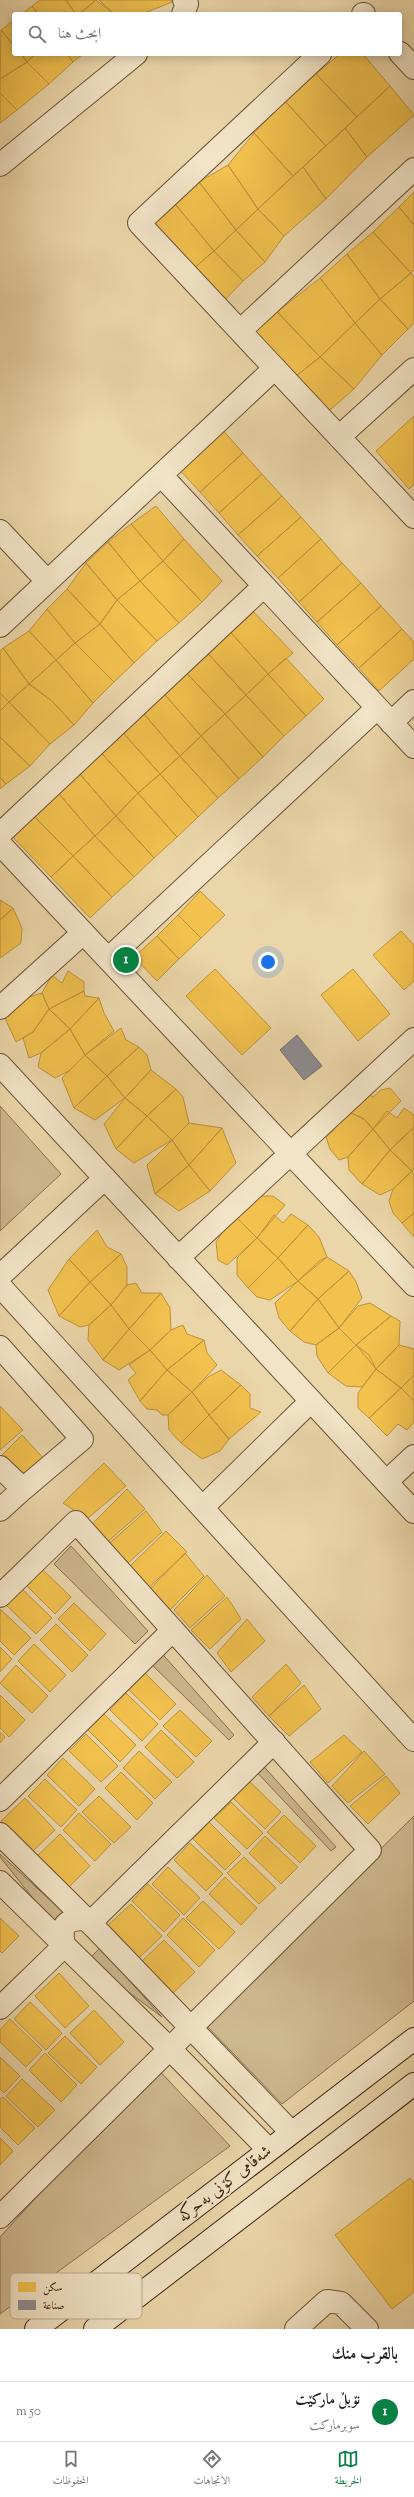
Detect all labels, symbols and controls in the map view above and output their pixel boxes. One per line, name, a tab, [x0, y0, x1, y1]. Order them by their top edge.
search box	[12, 12, 402, 56]
icon: search	[26, 23, 48, 45]
text: ابحث هنا	[58, 24, 101, 45]
pin: 1	[113, 945, 139, 975]
your location	[258, 952, 278, 972]
street label: شەقامی کۆنی بەحرکە	[173, 2140, 277, 2229]
legend	[10, 2273, 142, 2319]
text: سكن	[43, 2280, 62, 2296]
text: صناعة	[43, 2298, 65, 2314]
text: بالقرب منك	[332, 2343, 398, 2367]
text: نۆبڵ مارکێت	[295, 2390, 360, 2411]
text: 50 m	[16, 2403, 41, 2421]
text: 1	[383, 2403, 387, 2421]
text: سوبرماركت	[310, 2417, 360, 2435]
tab: المحفوظات	[52, 2448, 89, 2491]
tab: الاتجاهات	[193, 2448, 230, 2491]
tab: الخريطة	[335, 2448, 362, 2491]

